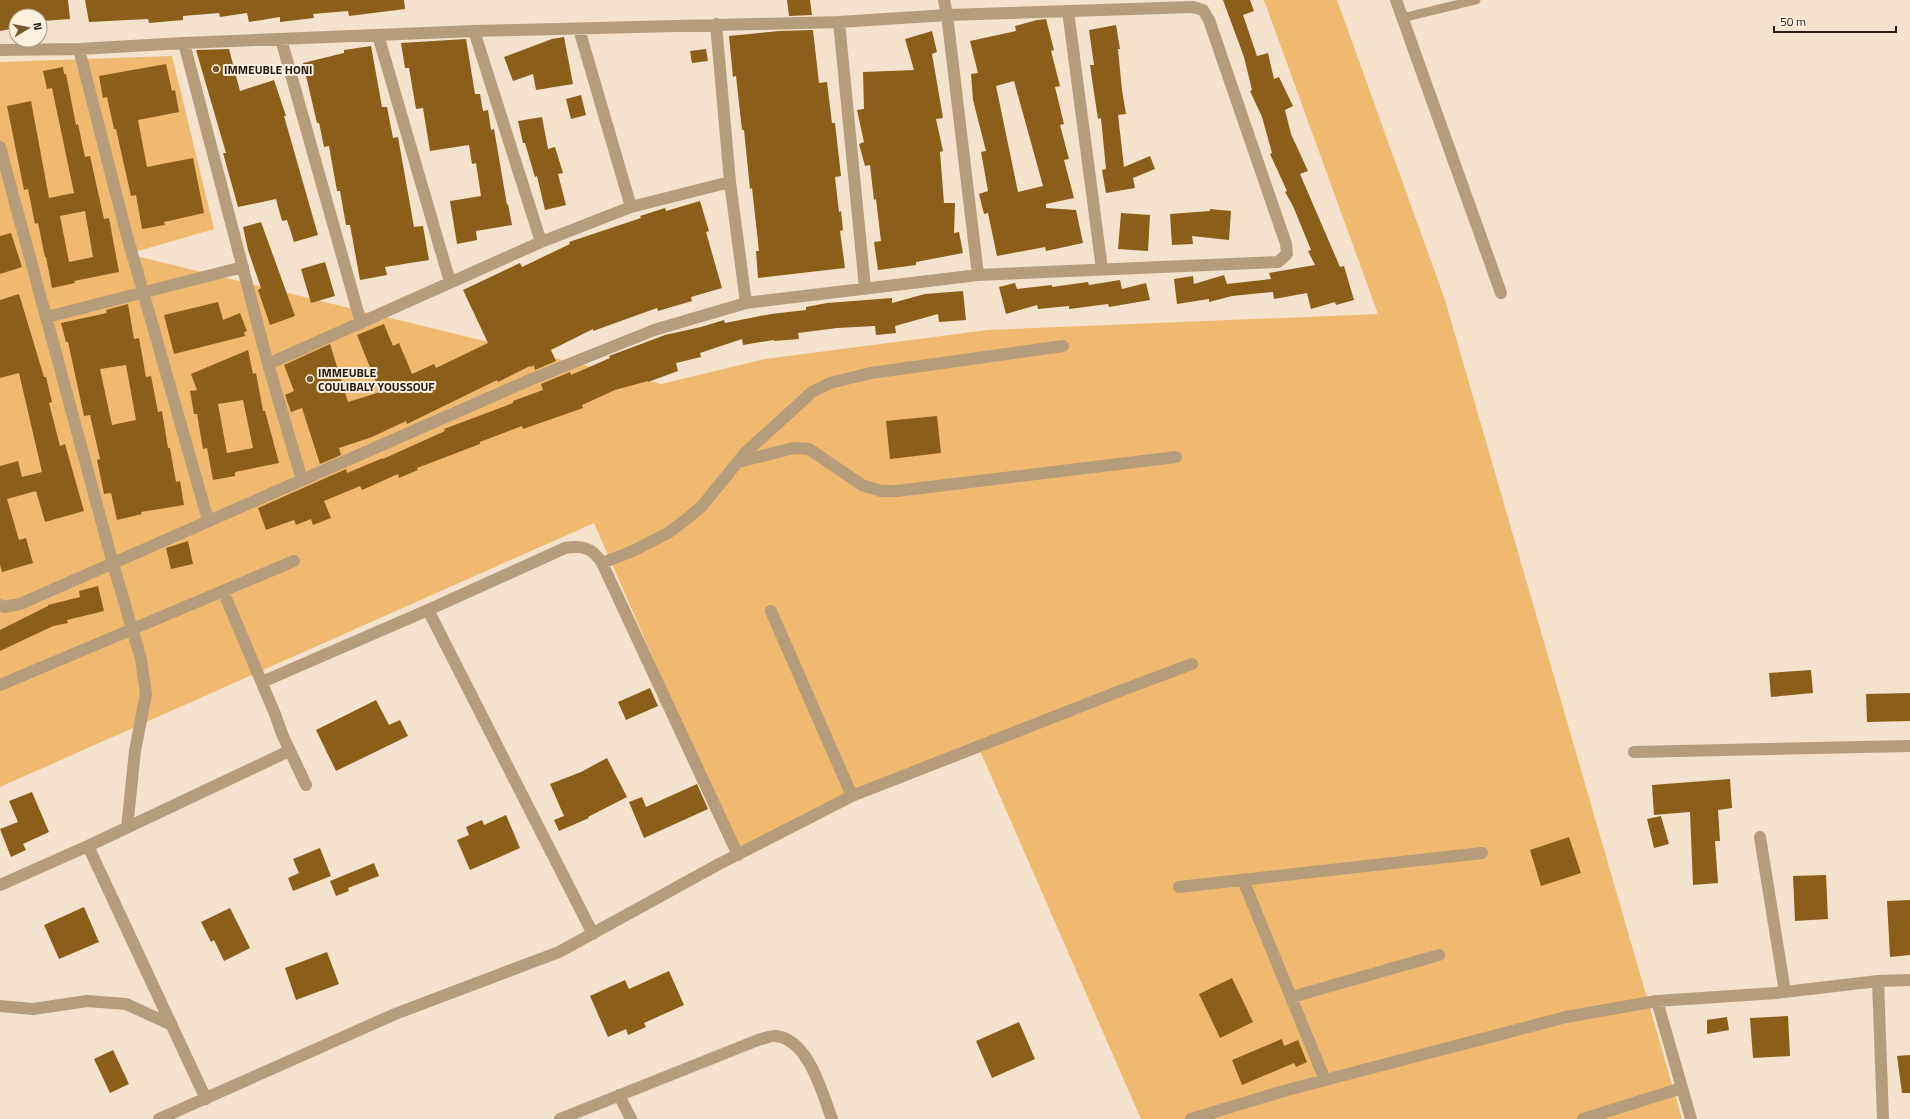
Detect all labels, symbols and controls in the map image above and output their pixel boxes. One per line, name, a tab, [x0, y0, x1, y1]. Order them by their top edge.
north arrow	[8, 8, 48, 48]
scale bar	[1774, 8, 1896, 34]
text: 50 m	[1780, 12, 1806, 31]
text: N	[29, 21, 46, 31]
place label: IMMEUBLE HONI	[224, 60, 312, 79]
marker: IMMEUBLE HONI	[211, 64, 221, 74]
place label: IMMEUBLE COULIBALY YOUSSOUF	[318, 363, 435, 396]
marker: IMMEUBLE COULIBALY YOUSSOUF	[305, 374, 315, 384]

